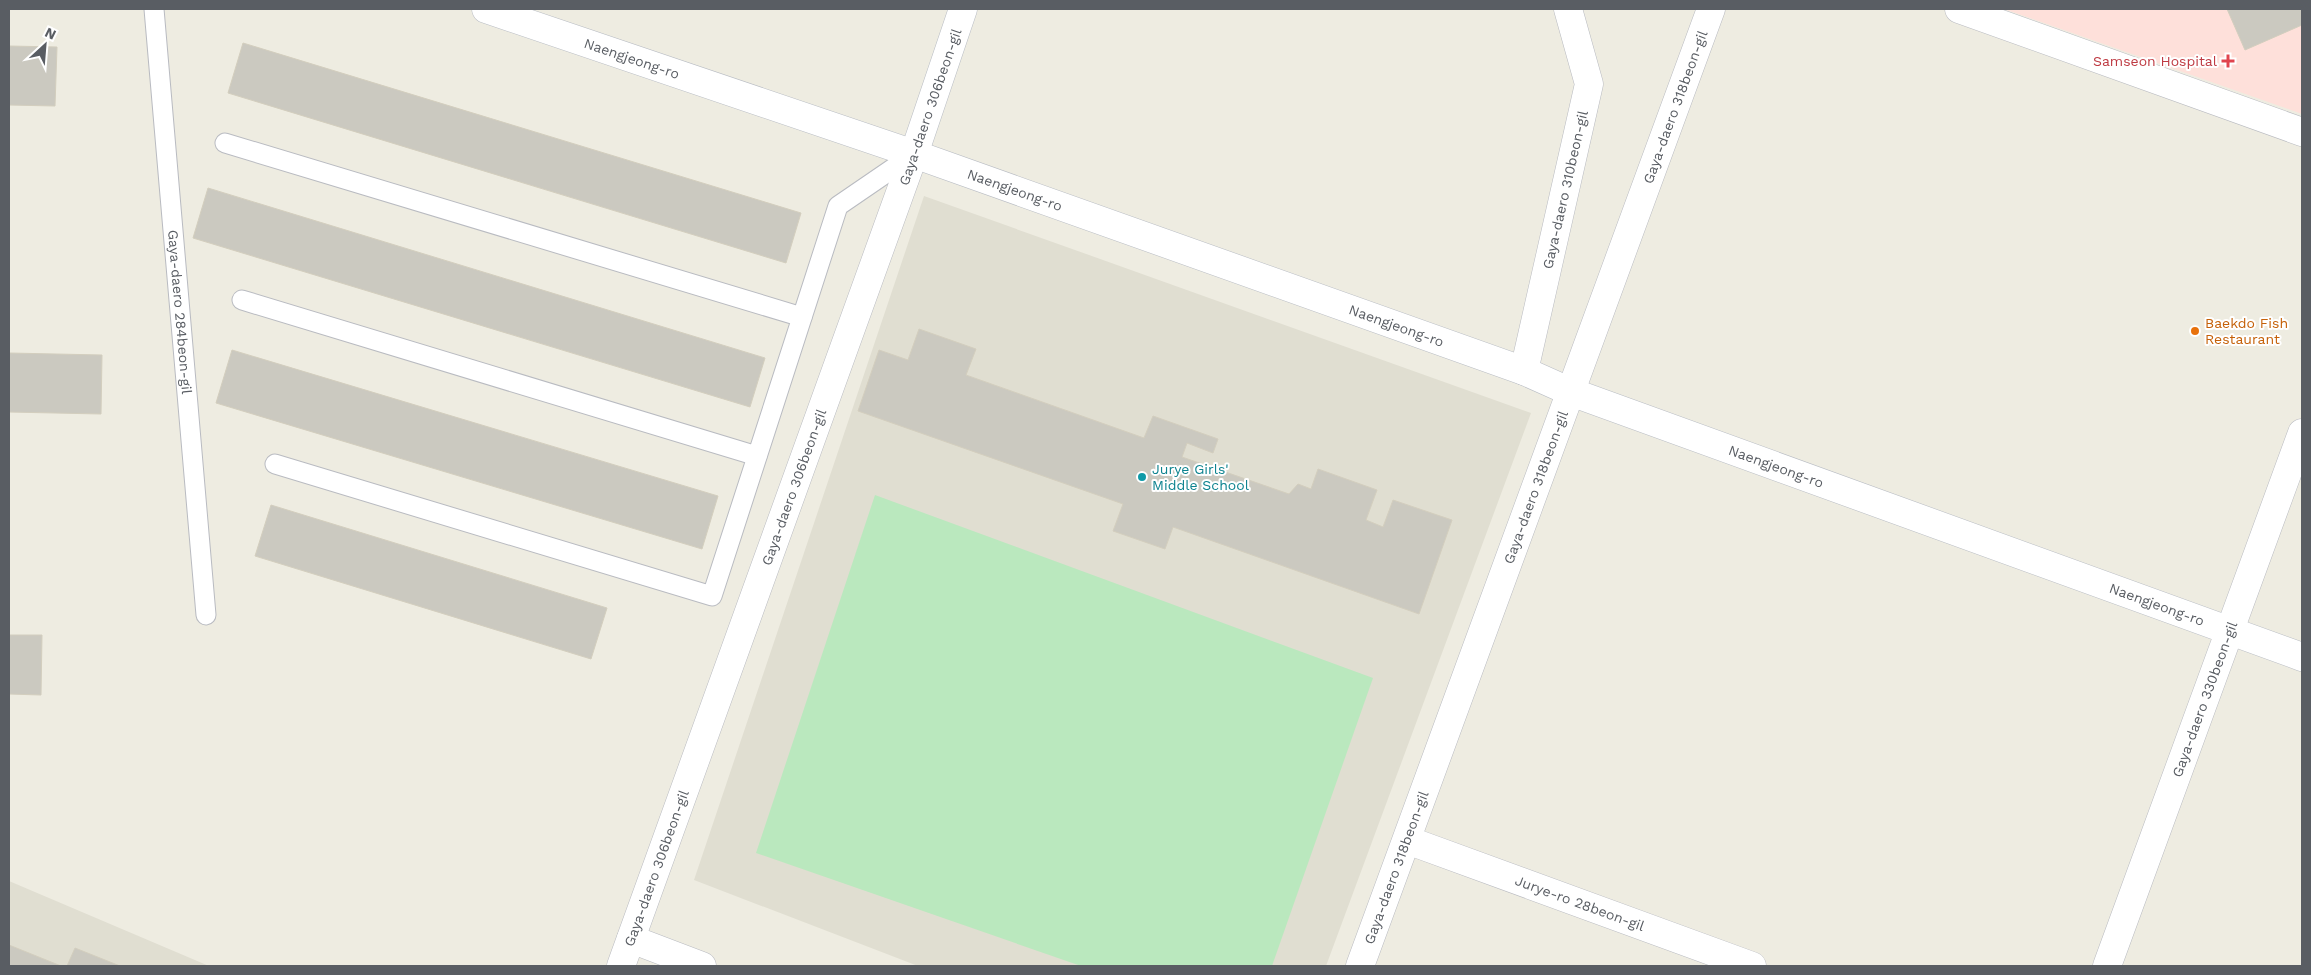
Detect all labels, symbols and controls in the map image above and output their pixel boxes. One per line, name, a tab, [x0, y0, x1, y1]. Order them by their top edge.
north arrow	[20, 20, 70, 70]
text: N	[43, 24, 59, 43]
street label: Gaya-daero 306beon-gil	[896, 26, 965, 188]
street label: Gaya-daero 318beon-gil	[1640, 28, 1711, 186]
street label: Naengjeong-ro	[582, 35, 682, 82]
place label: Samseon Hospital	[2093, 53, 2218, 69]
marker: Samseon Hospital	[2221, 54, 2235, 68]
street label: Gaya-daero 310beon-gil	[1539, 108, 1591, 270]
street label: Naengjeong-ro	[965, 166, 1065, 214]
street label: Gaya-daero 284beon-gil	[165, 229, 195, 395]
street label: Naengjeong-ro	[1347, 301, 1446, 350]
place label: Baekdo Fish Restaurant	[2205, 315, 2288, 347]
marker: Baekdo Fish Restaurant	[2189, 325, 2201, 337]
street label: Gaya-daero 306beon-gil	[758, 406, 830, 568]
street label: Gaya-daero 318beon-gil	[1500, 408, 1571, 566]
street label: Naengjeong-ro	[1727, 442, 1826, 491]
place label: Jurye Girls' Middle School	[1152, 461, 1250, 493]
marker: Jurye Girls' Middle School	[1136, 471, 1148, 483]
street label: Naengjeong-ro	[2107, 580, 2206, 629]
street label: Gaya-daero 330beon-gil	[2169, 619, 2241, 779]
street label: Gaya-daero 306beon-gil	[621, 787, 692, 948]
street label: Gaya-daero 318beon-gil	[1361, 788, 1432, 946]
street label: Jurye-ro 28beon-gil	[1513, 872, 1647, 934]

